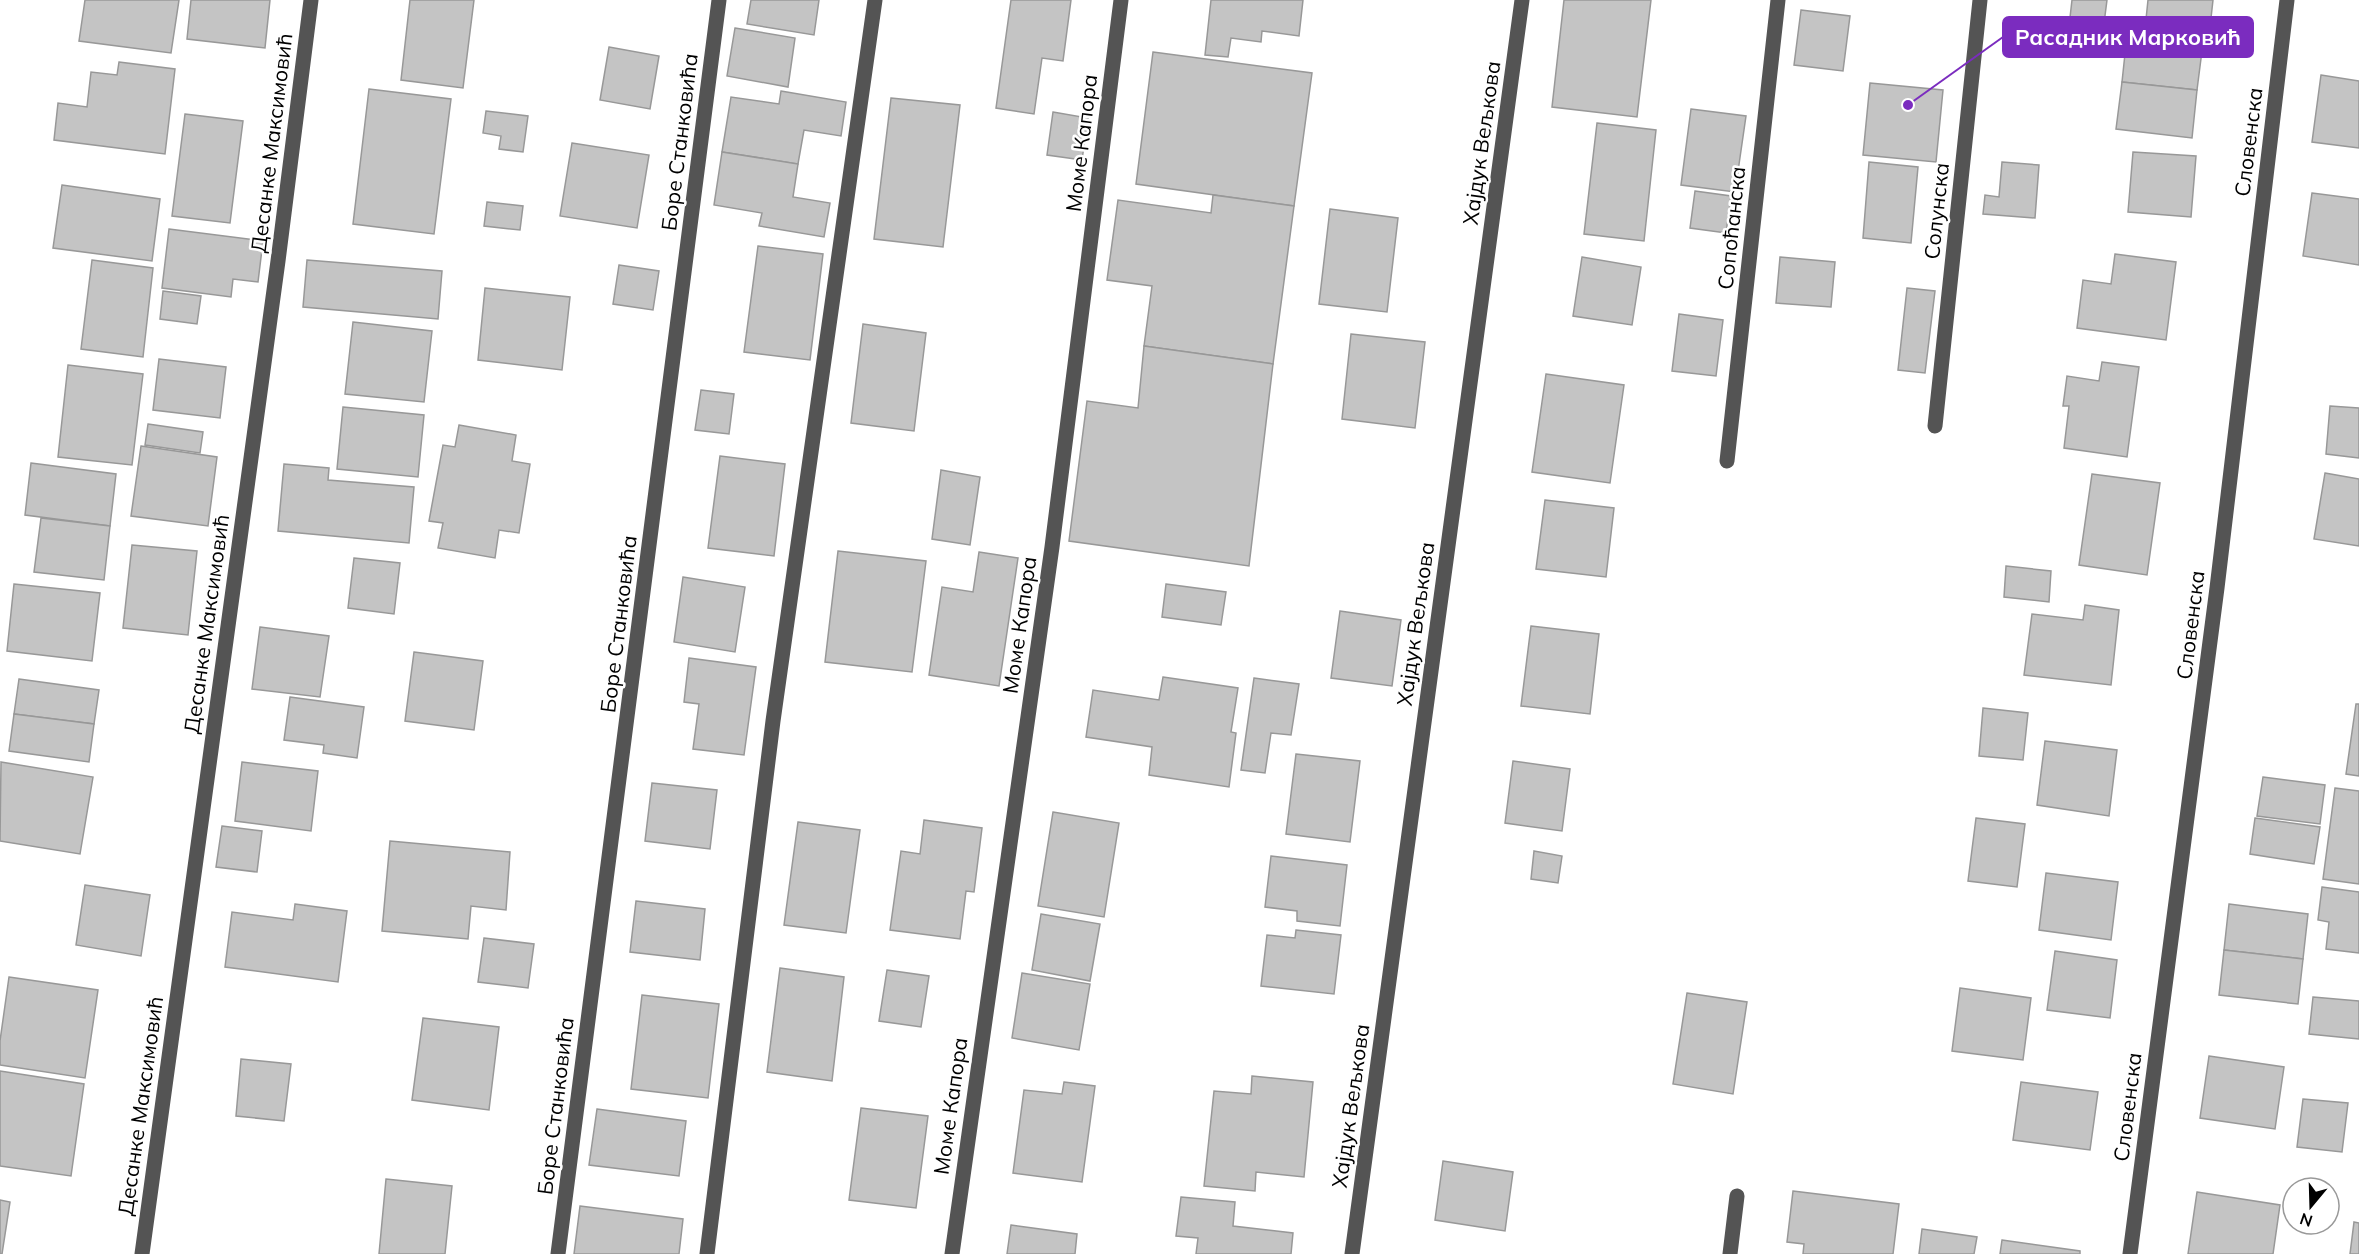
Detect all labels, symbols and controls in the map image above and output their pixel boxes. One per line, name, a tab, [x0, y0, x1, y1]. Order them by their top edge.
callout: Расадник Марковић	[2003, 17, 2253, 57]
text: Расадник Марковић	[2015, 23, 2241, 51]
street label: Десанке Максимовић	[245, 32, 297, 254]
street label: Боре Станковића	[655, 52, 703, 232]
street label: Хајдук Вељкова	[1457, 59, 1505, 227]
street label: Моме Капора	[1060, 73, 1102, 213]
street label: Словенска	[2228, 86, 2268, 198]
street label: Солунска	[1918, 161, 1954, 261]
street label: Сопоћанска	[1712, 165, 1750, 291]
street label: Десанке Максимовић	[178, 513, 234, 735]
street label: Боре Станковића	[594, 534, 642, 714]
street label: Хајдук Вељкова	[1391, 540, 1439, 708]
street label: Моме Капора	[997, 555, 1042, 695]
street label: Словенска	[2170, 569, 2210, 681]
street label: Десанке Максимовић	[112, 995, 168, 1217]
street label: Боре Станковића	[531, 1016, 579, 1196]
street label: Хајдук Вељкова	[1326, 1022, 1374, 1190]
street label: Моме Капора	[928, 1036, 973, 1176]
street label: Словенска	[2107, 1051, 2147, 1163]
north arrow	[2281, 1176, 2341, 1236]
text: N	[2297, 1209, 2315, 1232]

